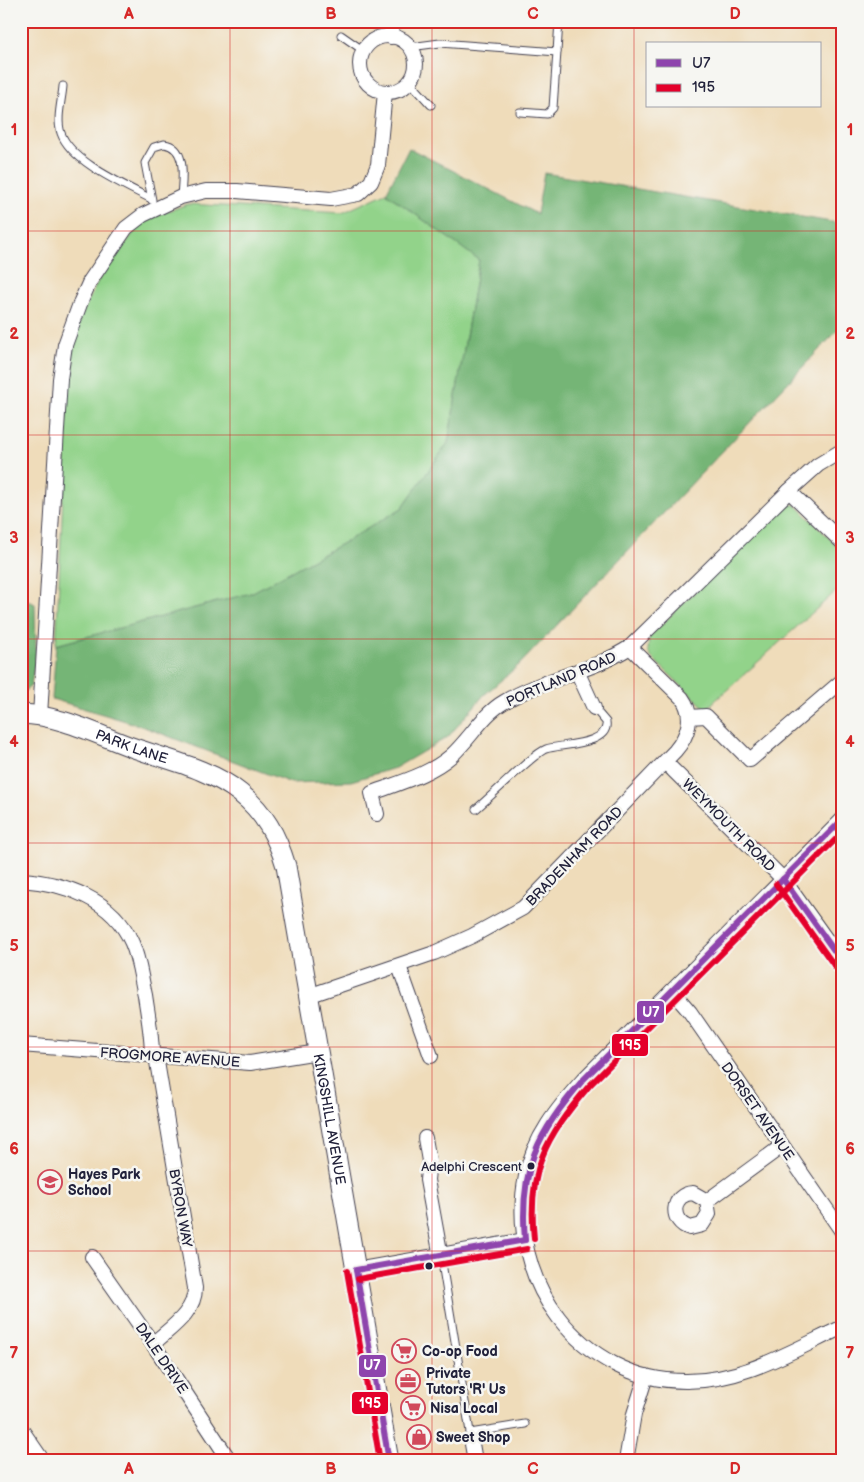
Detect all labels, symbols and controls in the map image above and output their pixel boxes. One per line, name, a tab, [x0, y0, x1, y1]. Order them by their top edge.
text: A	[123, 5, 134, 24]
text: B	[325, 5, 337, 24]
text: C	[527, 5, 539, 24]
text: D	[729, 5, 741, 24]
legend	[646, 42, 822, 108]
text: U7	[692, 54, 711, 73]
text: 195	[692, 78, 715, 97]
text: 1	[11, 121, 17, 140]
text: 1	[847, 121, 853, 140]
text: 2	[9, 325, 19, 344]
text: 2	[845, 325, 855, 344]
text: 3	[9, 529, 19, 548]
text: 3	[845, 529, 855, 548]
street label: PORTLAND ROAD	[504, 649, 619, 710]
street label: PARK LANE	[93, 726, 170, 767]
text: 4	[9, 733, 19, 752]
text: 4	[845, 733, 855, 752]
street label: WEYMOUTH ROAD	[679, 775, 779, 875]
street label: BRADENHAM ROAD	[523, 803, 626, 910]
text: 5	[9, 937, 19, 956]
text: 5	[845, 937, 855, 956]
line badge: U7	[636, 1000, 665, 1024]
text: U7	[642, 1004, 660, 1021]
line badge: 195	[611, 1033, 649, 1057]
text: 195	[619, 1037, 641, 1054]
street label: FROGMORE AVENUE	[99, 1044, 241, 1071]
street label: KINGSHILL AVENUE	[310, 1052, 349, 1186]
street label: DORSET AVENUE	[717, 1059, 798, 1164]
text: 6	[9, 1140, 19, 1159]
text: 6	[845, 1140, 855, 1159]
place label: Adelphi Crescent	[421, 1159, 522, 1175]
marker: Adelphi Crescent	[526, 1161, 536, 1171]
place label: Hayes Park School	[68, 1166, 141, 1199]
street label: BYRON WAY	[165, 1168, 196, 1249]
school or university icon: Hayes Park School	[37, 1169, 63, 1195]
unlabelled marker	[424, 1261, 434, 1271]
street label: DALE DRIVE	[132, 1320, 191, 1397]
supermarket icon: Co-op Food	[391, 1338, 417, 1364]
place label: Co-op Food	[422, 1343, 498, 1360]
text: 7	[10, 1344, 19, 1363]
text: 7	[846, 1344, 855, 1363]
line badge: U7	[358, 1354, 387, 1378]
text: U7	[363, 1357, 381, 1374]
place label: Private Tutors 'R' Us	[426, 1365, 506, 1398]
office icon: Private Tutors 'R' Us	[395, 1368, 421, 1394]
line badge: 195	[351, 1391, 389, 1415]
text: 195	[359, 1395, 381, 1412]
supermarket icon: Nisa Local	[400, 1395, 426, 1421]
place label: Nisa Local	[430, 1400, 498, 1417]
shop icon: Sweet Shop	[406, 1424, 432, 1450]
place label: Sweet Shop	[436, 1429, 510, 1446]
text: A	[123, 1460, 134, 1479]
text: B	[325, 1460, 337, 1479]
text: C	[527, 1460, 539, 1479]
text: D	[729, 1460, 741, 1479]

